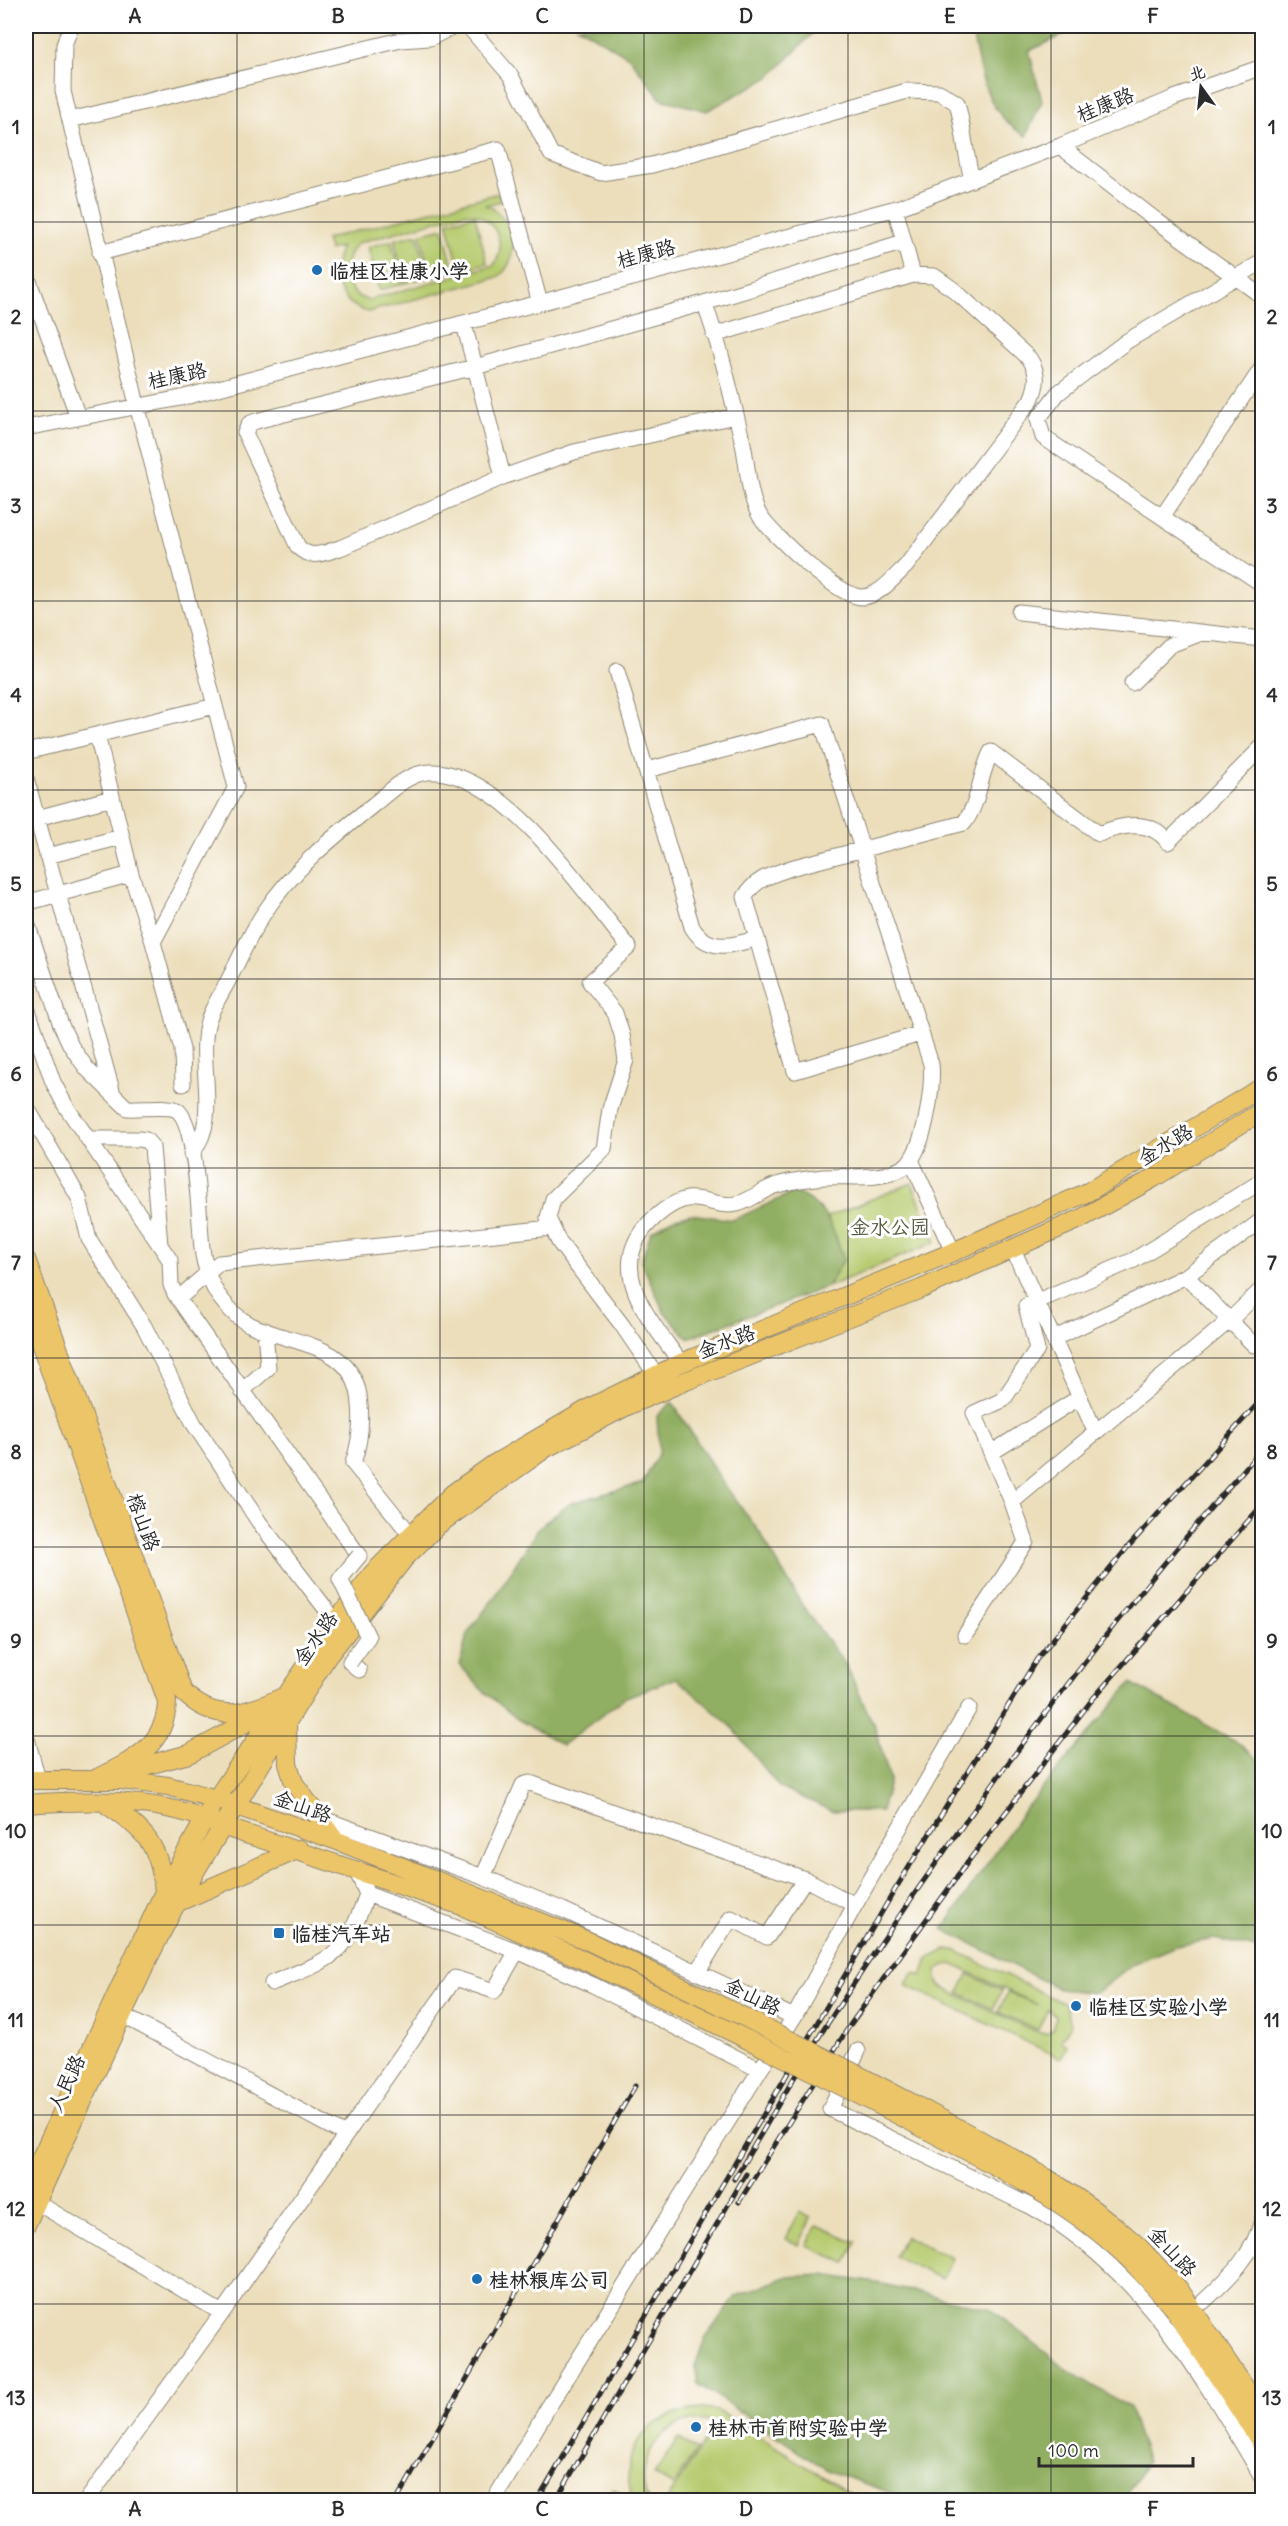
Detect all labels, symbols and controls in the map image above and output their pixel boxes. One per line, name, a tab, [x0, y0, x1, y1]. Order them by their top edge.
text: A	[129, 3, 142, 28]
text: B	[331, 3, 345, 28]
text: C	[535, 3, 549, 28]
text: D	[739, 3, 753, 28]
text: E	[944, 3, 956, 28]
text: F	[1147, 3, 1159, 28]
north arrow	[1171, 57, 1231, 117]
text: 北	[1187, 61, 1207, 84]
street label: 桂康路	[1073, 81, 1138, 127]
text: 1	[12, 114, 20, 139]
text: 1	[1268, 114, 1276, 139]
street label: 桂康路	[614, 233, 679, 273]
place label: 临桂区桂康小学	[329, 258, 469, 283]
marker: 临桂区桂康小学	[310, 263, 324, 277]
text: 2	[11, 304, 22, 329]
text: 2	[1267, 304, 1278, 329]
street label: 桂康路	[145, 356, 210, 393]
text: 3	[10, 493, 22, 518]
text: 3	[1266, 493, 1278, 518]
text: 4	[10, 682, 22, 707]
text: 4	[1266, 682, 1278, 707]
text: 5	[10, 871, 22, 896]
text: 5	[1266, 871, 1278, 896]
text: 6	[10, 1061, 22, 1086]
text: 6	[1266, 1061, 1278, 1086]
street label: 金水路	[1133, 1117, 1198, 1170]
park label: 金水公园	[850, 1214, 930, 1239]
text: 7	[11, 1250, 21, 1275]
text: 7	[1267, 1250, 1277, 1275]
street label: 金水路	[694, 1318, 759, 1363]
text: 8	[10, 1439, 22, 1464]
text: 8	[1266, 1439, 1278, 1464]
street label: 榕山路	[122, 1490, 166, 1555]
street label: 金水路	[288, 1605, 343, 1670]
text: 9	[10, 1628, 22, 1653]
text: 9	[1266, 1628, 1278, 1653]
street label: 金山路	[271, 1784, 336, 1828]
text: 10	[5, 1818, 27, 1843]
text: 10	[1261, 1818, 1283, 1843]
place label: 临桂汽车站	[291, 1921, 391, 1946]
marker: 临桂汽车站	[272, 1926, 286, 1940]
street label: 金山路	[721, 1972, 786, 2021]
place label: 临桂区实验小学	[1088, 1994, 1228, 2019]
marker: 临桂区实验小学	[1069, 1999, 1083, 2013]
text: 11	[8, 2007, 24, 2032]
text: 11	[1264, 2007, 1280, 2032]
street label: 人民路	[42, 2050, 90, 2115]
text: 12	[7, 2196, 25, 2221]
text: 12	[1263, 2196, 1281, 2221]
street label: 金山路	[1143, 2221, 1203, 2282]
place label: 桂林粮库公司	[489, 2267, 609, 2292]
marker: 桂林粮库公司	[470, 2272, 484, 2286]
text: 13	[6, 2385, 26, 2410]
text: 13	[1262, 2385, 1282, 2410]
place label: 桂林市首附实验中学	[708, 2415, 888, 2440]
marker: 桂林市首附实验中学	[689, 2420, 703, 2434]
scale bar	[1039, 2430, 1194, 2468]
text: 100 m	[1048, 2439, 1099, 2462]
text: A	[129, 2496, 142, 2521]
text: B	[331, 2496, 345, 2521]
text: C	[535, 2496, 549, 2521]
text: D	[739, 2496, 753, 2521]
text: E	[944, 2496, 956, 2521]
text: F	[1147, 2496, 1159, 2521]

